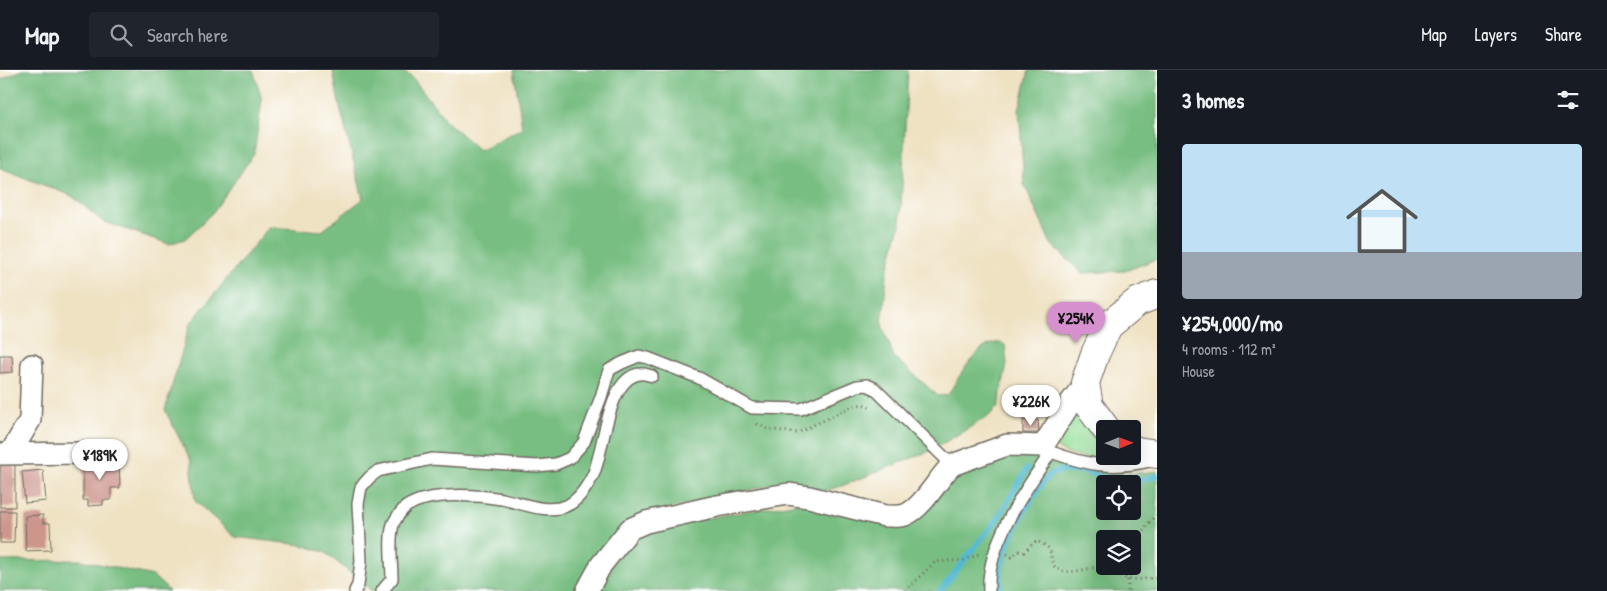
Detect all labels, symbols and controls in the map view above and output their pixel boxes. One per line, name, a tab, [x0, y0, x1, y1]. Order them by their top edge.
search box	[89, 12, 439, 57]
text: Map	[25, 19, 59, 51]
icon: search	[107, 21, 135, 49]
text: Search here	[147, 22, 228, 48]
text: Map	[1421, 22, 1447, 47]
text: Layers	[1475, 22, 1517, 47]
text: Share	[1545, 22, 1582, 47]
text: 3 homes	[1182, 86, 1244, 115]
icon: filters	[1554, 86, 1582, 114]
icon: home	[1337, 176, 1427, 266]
pin: ¥254K	[1041, 302, 1111, 344]
text: ¥254K	[1058, 307, 1094, 329]
text: ¥254,000/mo	[1182, 309, 1282, 338]
text: 4 rooms · 112 m²	[1182, 338, 1276, 360]
text: House	[1182, 360, 1215, 382]
pin: ¥226K	[996, 384, 1066, 427]
text: ¥226K	[1012, 390, 1050, 412]
north arrow	[1096, 420, 1141, 465]
map controls	[1096, 420, 1141, 575]
pin: ¥189K	[65, 438, 135, 481]
text: ¥189K	[83, 444, 117, 466]
button: locate	[1096, 475, 1141, 520]
button: layers	[1096, 530, 1141, 575]

